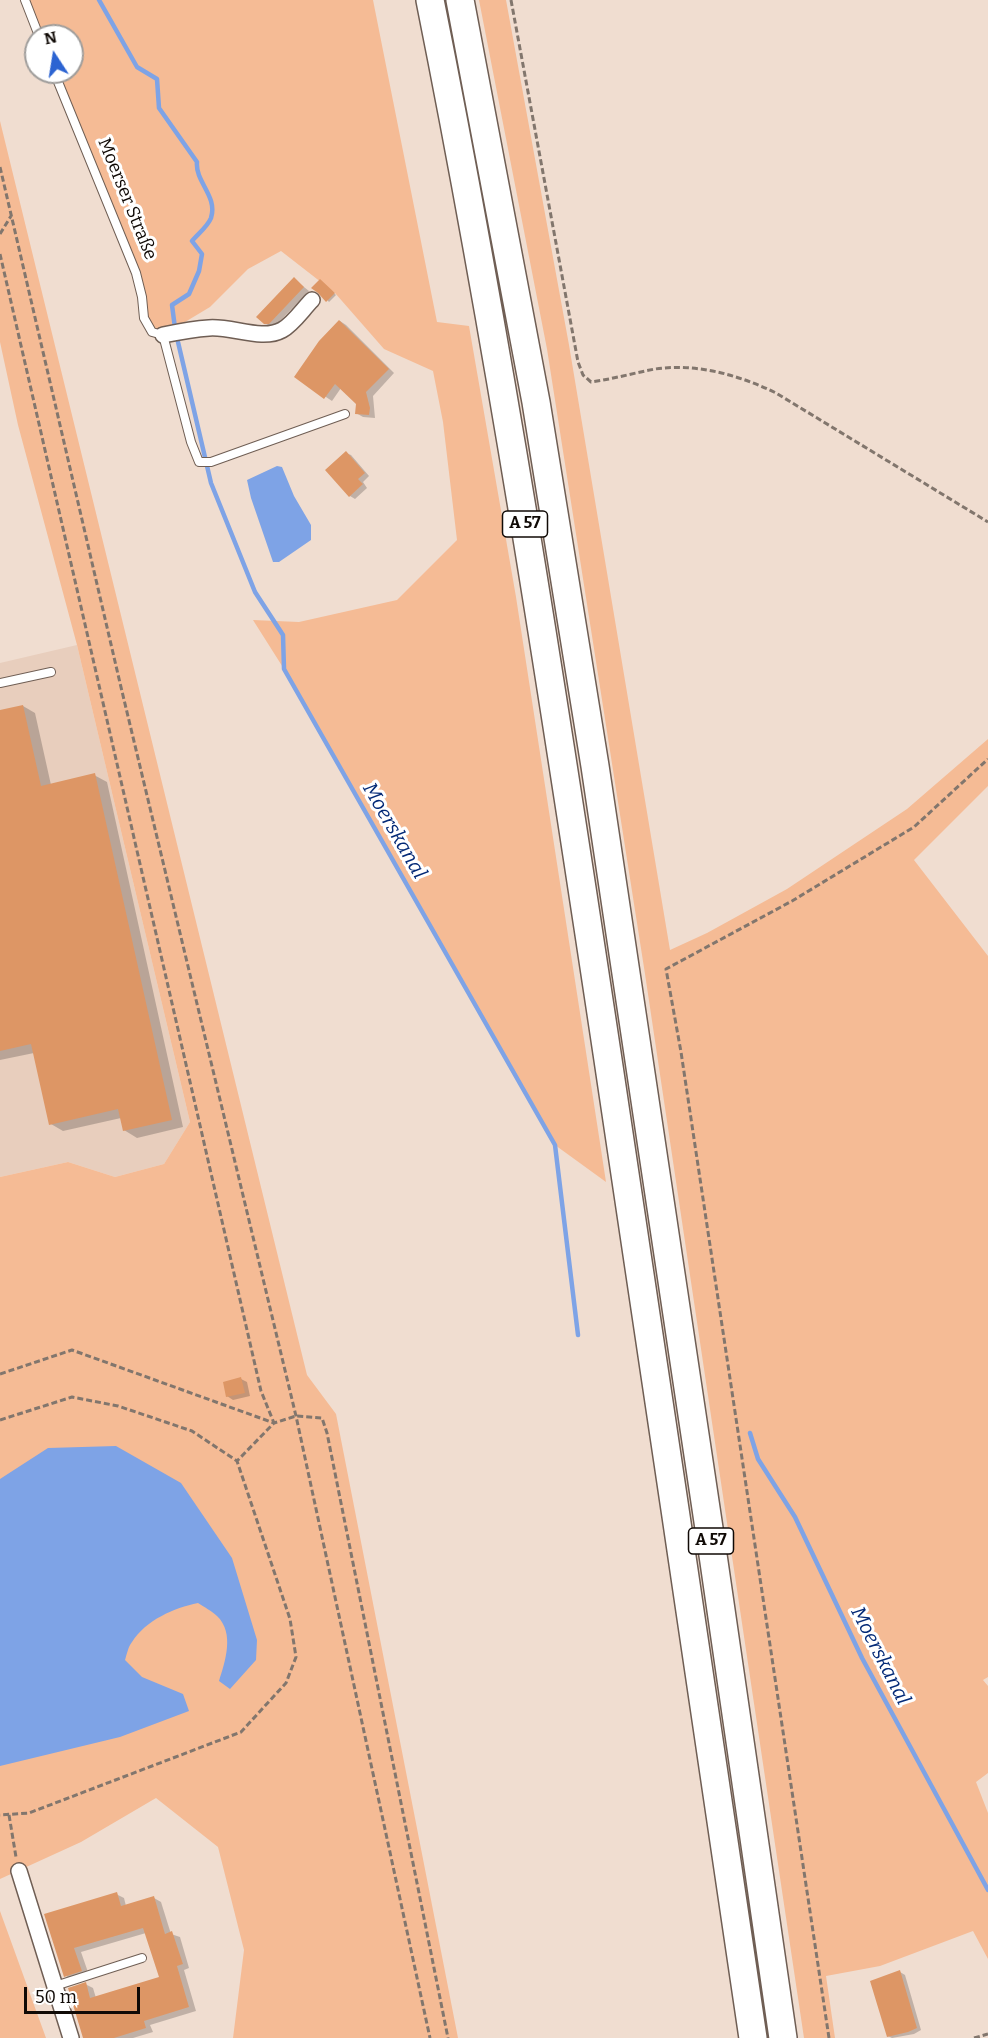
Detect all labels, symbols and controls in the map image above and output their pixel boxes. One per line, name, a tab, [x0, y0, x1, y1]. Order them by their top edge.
north arrow	[24, 24, 84, 84]
text: N	[43, 27, 59, 48]
street label: Moerser Straße	[93, 135, 161, 263]
road number: A 57	[502, 511, 548, 537]
water label: Moerskanal	[357, 779, 431, 883]
road number: A 57	[688, 1528, 734, 1554]
water label: Moerskanal	[845, 1603, 915, 1709]
scale bar	[27, 1975, 142, 2013]
text: 50 m	[35, 1986, 77, 2008]

